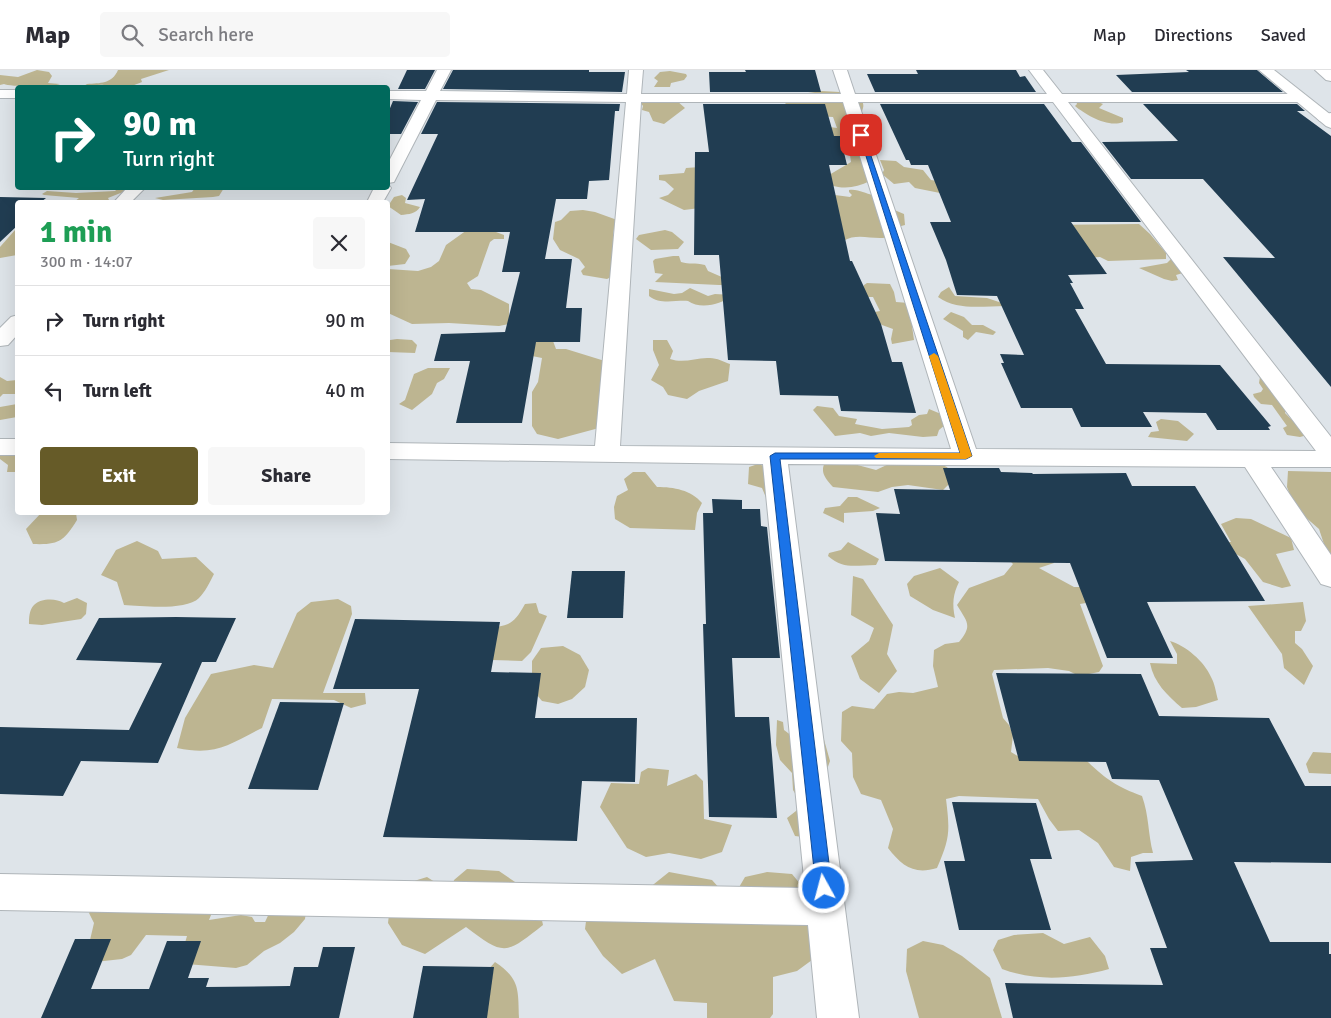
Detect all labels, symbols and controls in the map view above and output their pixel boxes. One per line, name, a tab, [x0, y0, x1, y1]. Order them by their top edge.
search box	[100, 12, 450, 57]
text: Map	[25, 20, 70, 50]
icon: search	[118, 21, 146, 49]
text: Search here	[158, 23, 254, 47]
text: Map	[1093, 24, 1126, 46]
text: Directions	[1154, 24, 1233, 46]
text: Saved	[1261, 24, 1306, 46]
text: 90 m	[123, 102, 197, 145]
icon: right	[40, 105, 105, 170]
pin	[840, 114, 882, 156]
icon: arrive	[847, 121, 875, 149]
text: Turn right	[123, 145, 215, 172]
text: 1 min	[40, 214, 112, 251]
button: close	[313, 217, 365, 269]
text: 300 m · 14:07	[40, 252, 133, 272]
icon: right	[40, 307, 68, 335]
text: Turn right	[83, 309, 165, 333]
text: 90 m	[325, 309, 365, 333]
icon: left	[40, 377, 68, 405]
text: Turn left	[83, 379, 152, 403]
text: 40 m	[325, 379, 365, 403]
button: Exit	[40, 447, 198, 505]
button: Share	[208, 447, 365, 505]
position arrow	[797, 861, 849, 913]

